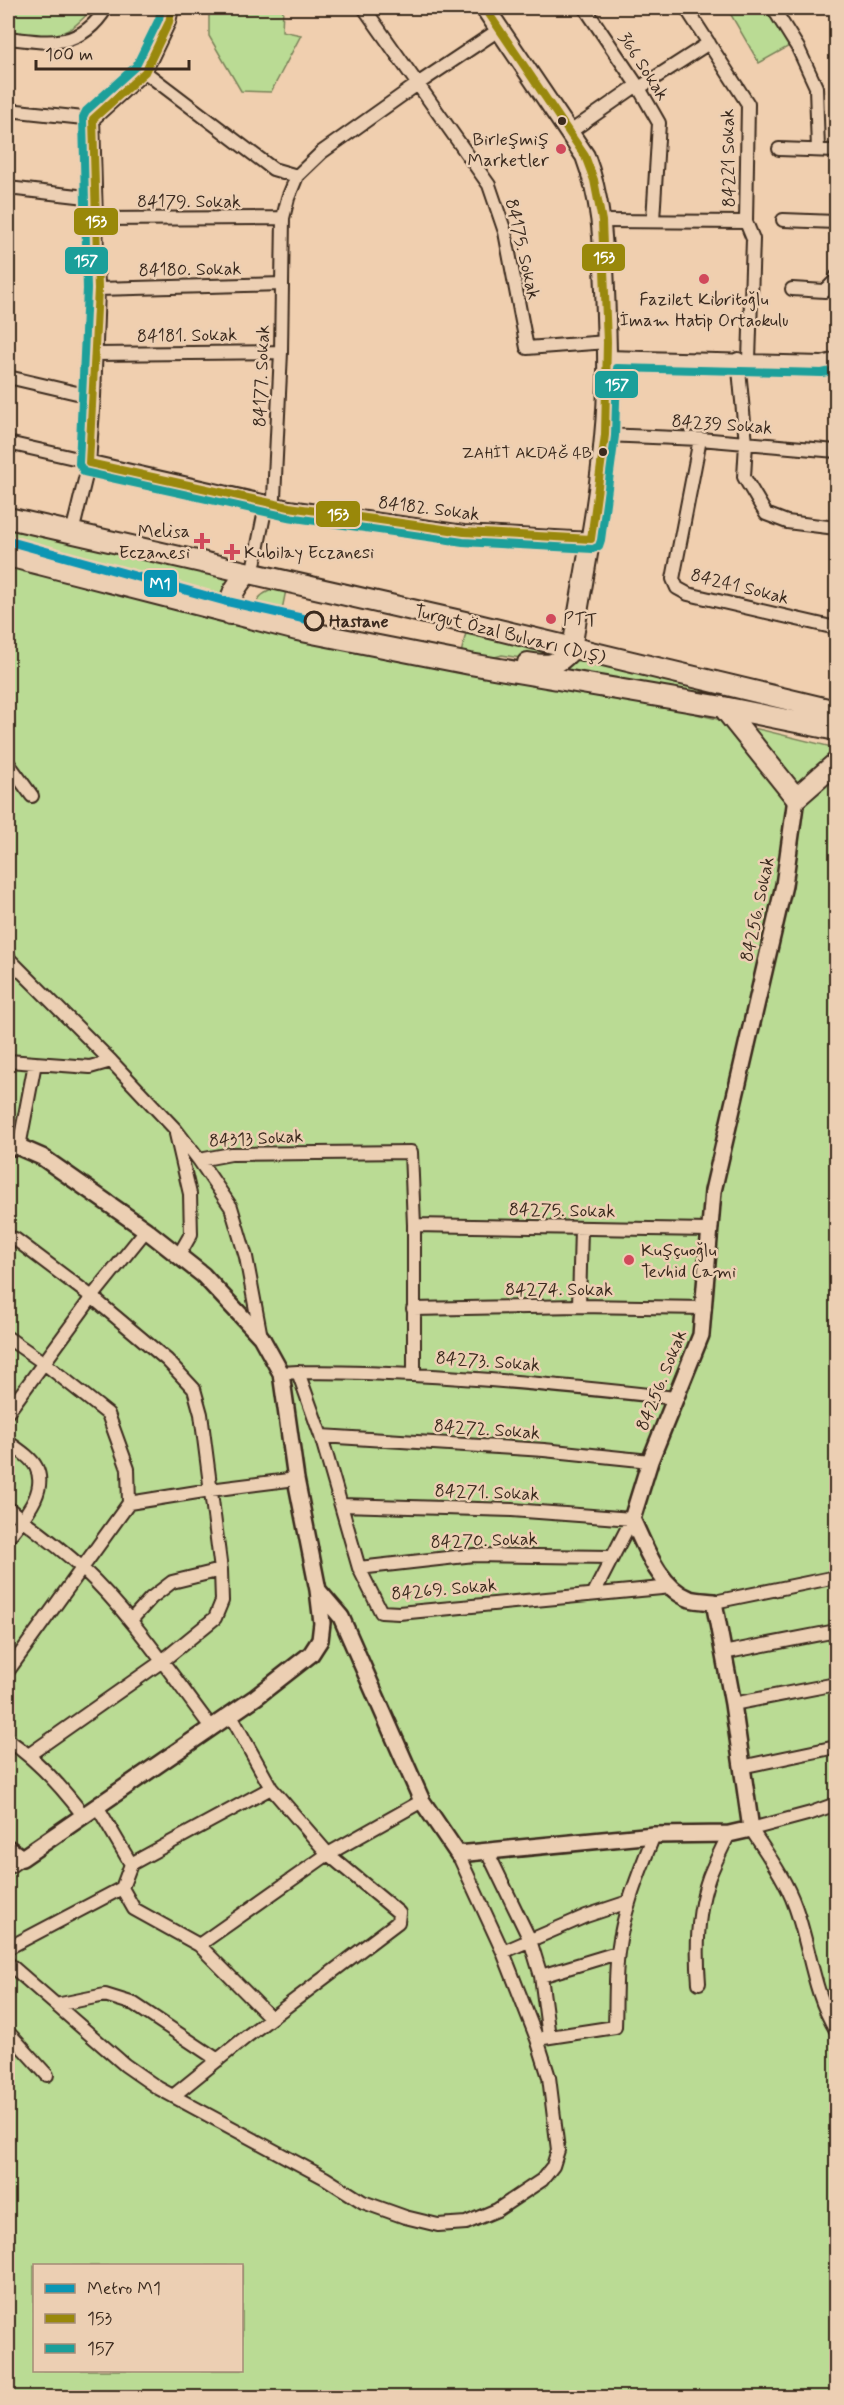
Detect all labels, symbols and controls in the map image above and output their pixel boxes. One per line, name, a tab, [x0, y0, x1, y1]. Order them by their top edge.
street label: 366 Sokak	[612, 28, 674, 105]
scale bar	[36, 33, 189, 71]
text: 100 m	[45, 43, 93, 67]
street label: 84221 Sokak	[716, 108, 742, 208]
unlabelled marker	[556, 115, 568, 127]
place label: Birleşmiş Marketler	[468, 128, 550, 173]
marker: Birleşmiş Marketler	[554, 142, 568, 156]
street label: 84179. Sokak	[137, 190, 241, 214]
street label: 84175. Sokak	[499, 196, 545, 302]
line badge: 153	[73, 207, 119, 236]
text: 153	[85, 212, 108, 233]
line badge: 153	[581, 243, 626, 272]
line badge: 157	[64, 246, 109, 275]
text: 153	[593, 248, 616, 269]
text: 157	[74, 251, 98, 272]
street label: 84180. Sokak	[138, 257, 242, 283]
marker: Fazilet Kibritoğlu İmam Hatip Ortaokulu	[697, 272, 711, 286]
place label: Fazilet Kibritoğlu İmam Hatip Ortaokulu	[620, 288, 788, 333]
street label: 84181. Sokak	[137, 323, 237, 349]
street label: 84177. Sokak	[248, 324, 276, 428]
line badge: 157	[594, 370, 639, 399]
text: 157	[605, 375, 629, 396]
street label: 84239 Sokak	[671, 410, 773, 440]
place label: ZAHİT AKDAĞ 4B	[462, 443, 592, 464]
marker: ZAHİT AKDAĞ 4B	[597, 446, 609, 458]
street label: 84182. Sokak	[377, 491, 481, 527]
line badge: 153	[315, 500, 361, 528]
text: 153	[327, 505, 350, 526]
place label: Melisa Eczanesi	[119, 520, 190, 565]
marker: Melisa Eczanesi	[195, 534, 209, 548]
place label: Kubilay Eczanesi	[244, 541, 374, 565]
marker: Kubilay Eczanesi	[225, 545, 239, 559]
street label: 84241 Sokak	[688, 563, 791, 611]
line badge: M1	[143, 569, 178, 598]
text: M1	[149, 574, 171, 595]
street label: Turgut Özal Bulvarı (Dış)	[411, 600, 608, 671]
place label: PTT	[563, 608, 598, 632]
place label: Hastane	[329, 610, 389, 634]
marker: Hastane	[304, 611, 324, 631]
marker: PTT	[544, 612, 558, 626]
street label: 84256. Sokak	[735, 854, 781, 964]
street label: 84313 Sokak	[208, 1125, 304, 1153]
street label: 84275. Sokak	[509, 1198, 615, 1224]
place label: Kuşçuoğlu Tevhid Cami	[641, 1239, 736, 1284]
marker: Kuşçuoğlu Tevhid Cami	[622, 1253, 636, 1267]
street label: 84274. Sokak	[505, 1278, 613, 1302]
street label: 84256. Sokak	[631, 1326, 693, 1434]
street label: 84273. Sokak	[435, 1346, 541, 1378]
street label: 84272. Sokak	[433, 1414, 541, 1446]
street label: 84271. Sokak	[434, 1479, 540, 1507]
street label: 84270. Sokak	[430, 1527, 538, 1555]
street label: 84269. Sokak	[390, 1573, 498, 1607]
legend	[33, 2264, 243, 2372]
text: Metro M1	[87, 2277, 161, 2301]
text: 153	[87, 2307, 112, 2331]
text: 157	[87, 2337, 115, 2361]

